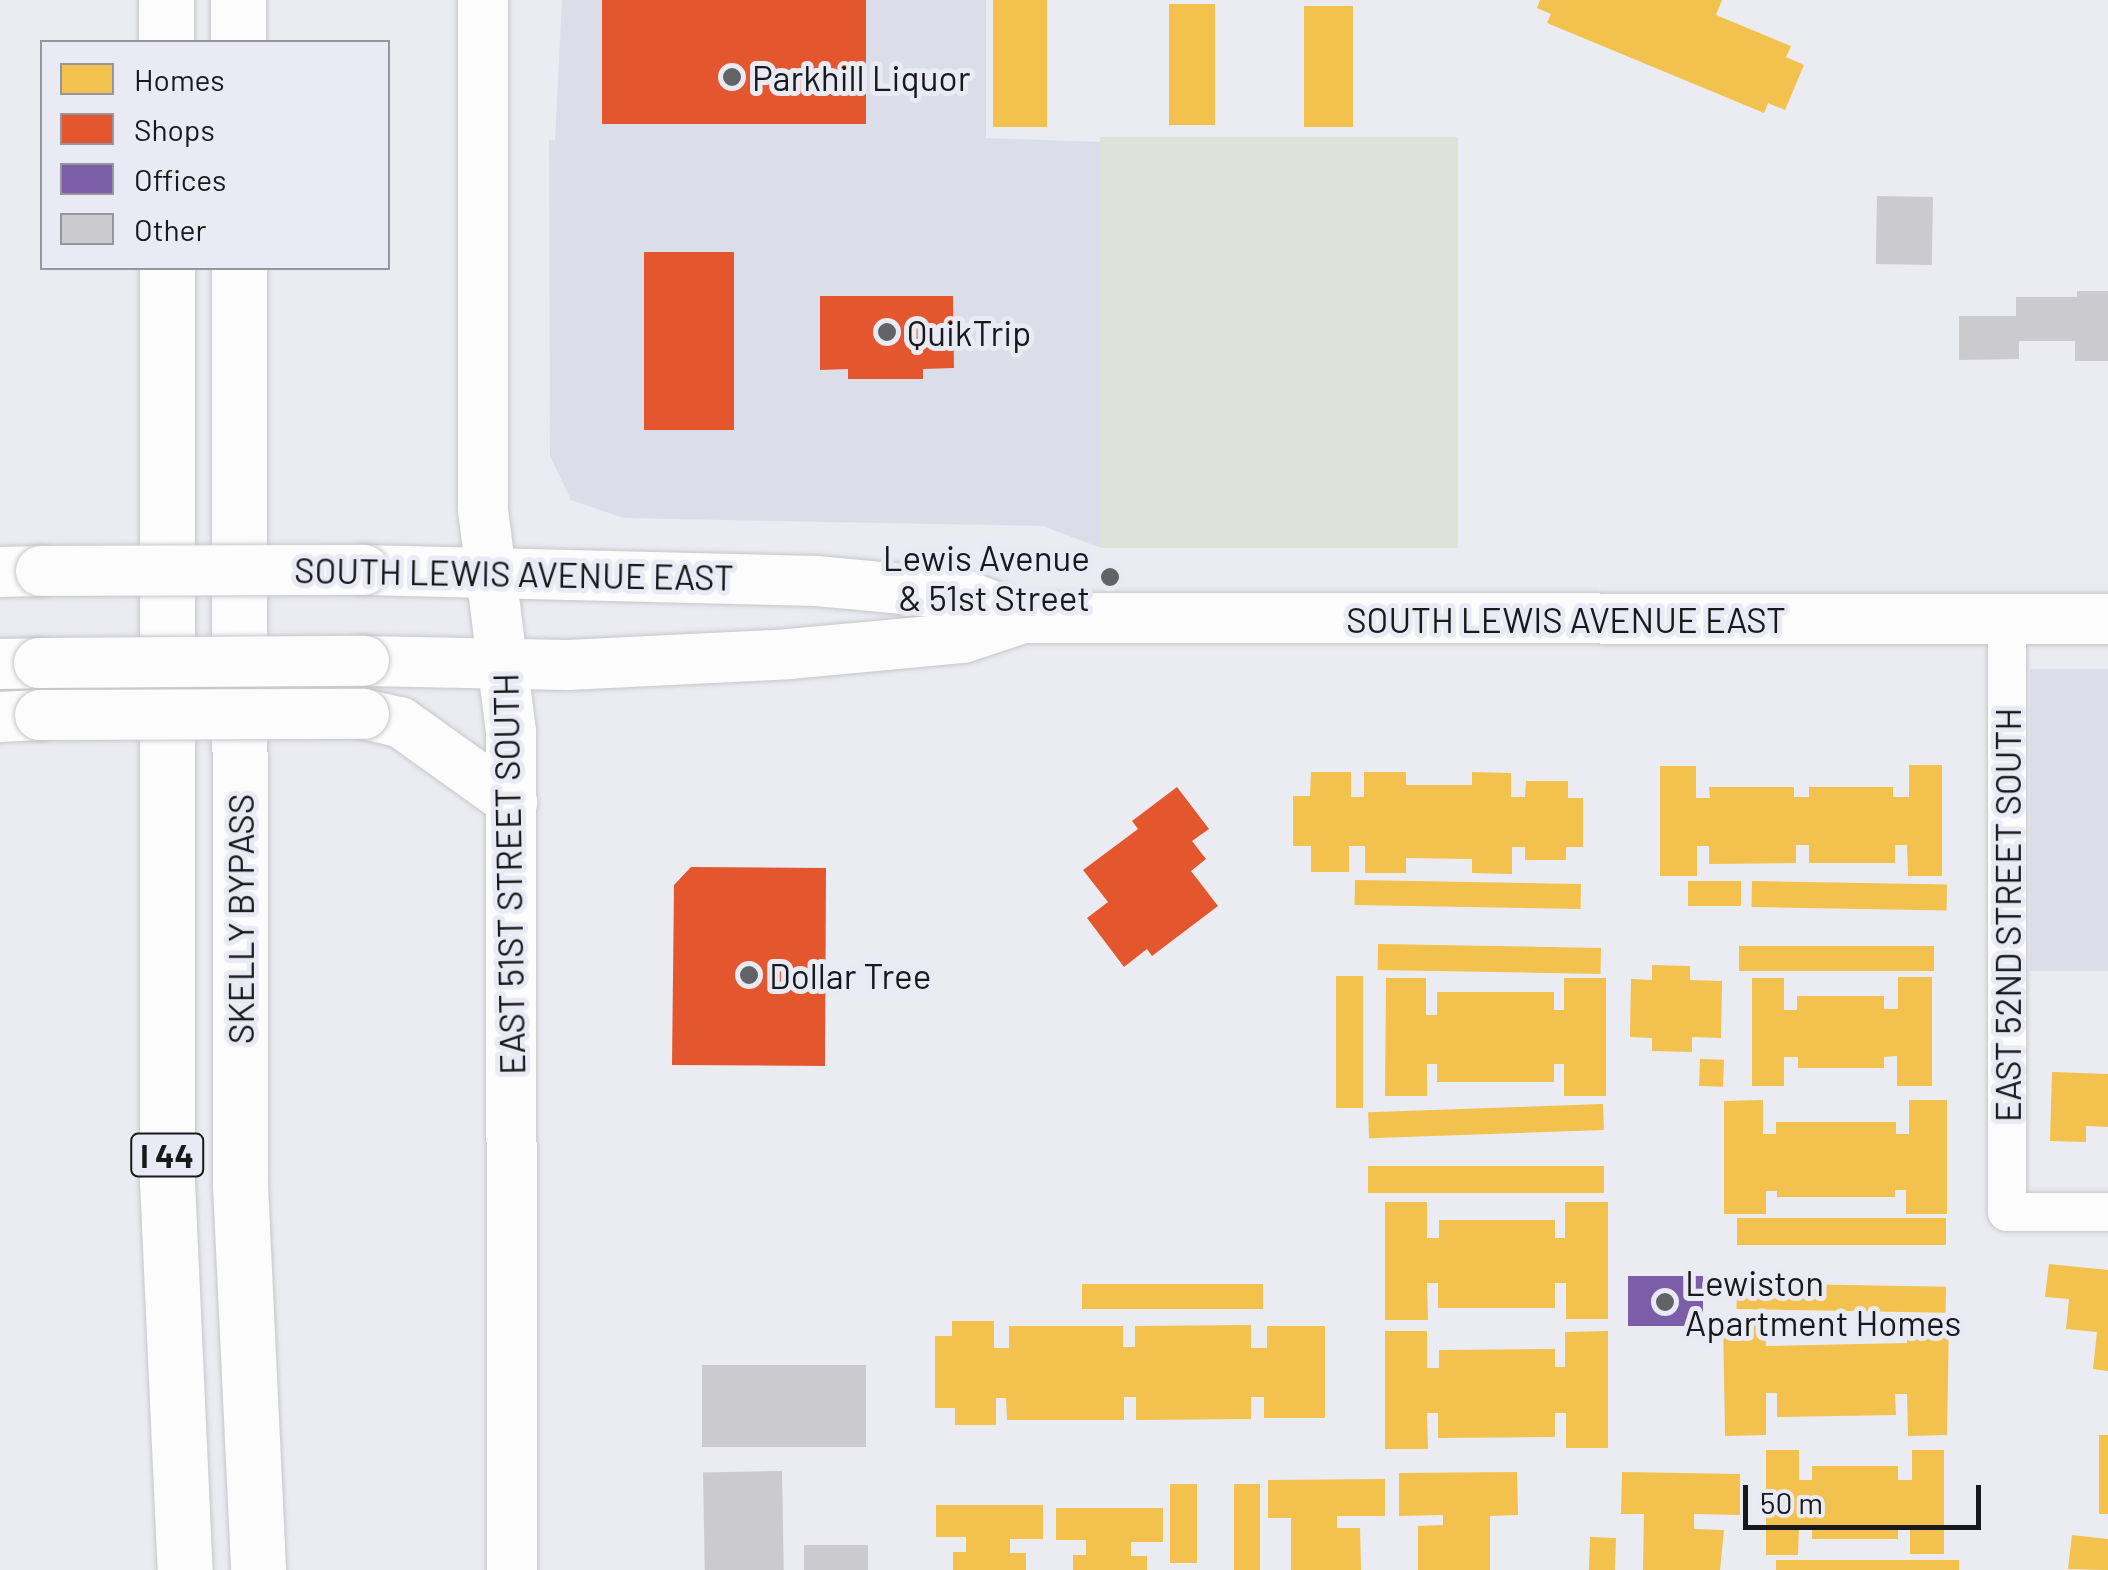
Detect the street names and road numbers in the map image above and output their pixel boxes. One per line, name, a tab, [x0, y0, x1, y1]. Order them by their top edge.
street label: SOUTH LEWIS AVENUE EAST	[294, 548, 734, 598]
street label: SOUTH LEWIS AVENUE EAST	[1346, 598, 1786, 640]
street label: EAST 51ST STREET SOUTH	[483, 673, 533, 1075]
street label: EAST 52ND STREET SOUTH	[1986, 708, 2028, 1122]
street label: SKELLY BYPASS	[219, 794, 261, 1044]
road number: I 44	[130, 1128, 204, 1182]

